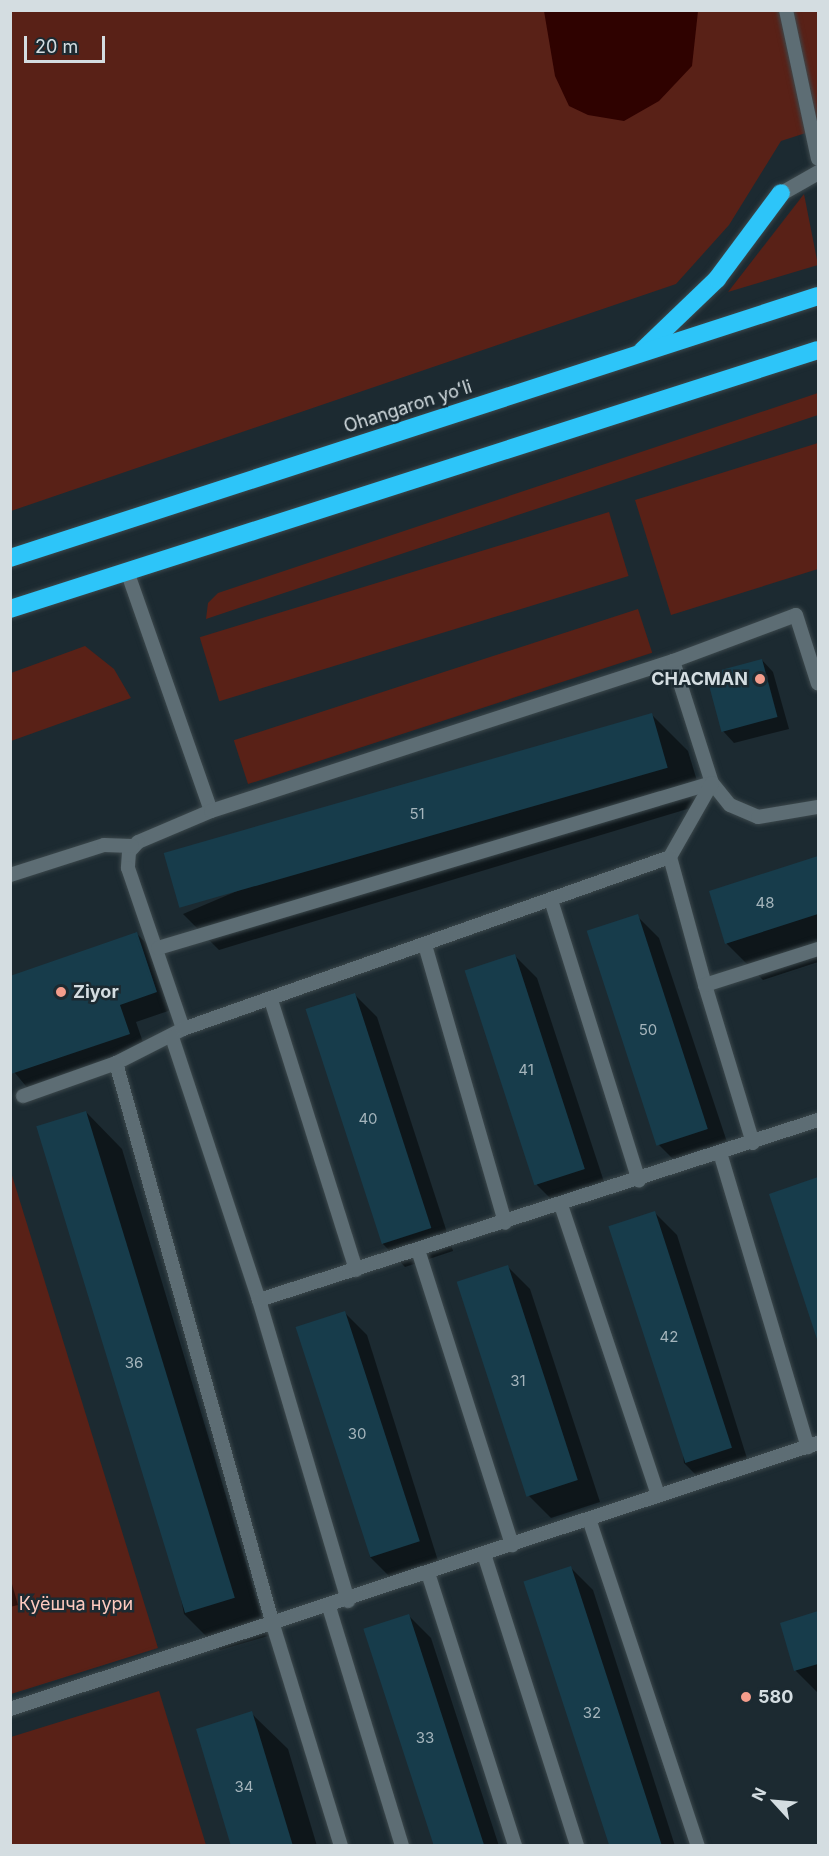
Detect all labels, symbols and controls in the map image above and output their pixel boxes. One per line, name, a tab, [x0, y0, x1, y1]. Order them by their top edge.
scale bar	[27, 24, 108, 62]
text: 20 m	[35, 36, 78, 57]
street label: Ohangaron yoʻli	[341, 376, 475, 438]
place label: CHACMAN	[651, 668, 748, 690]
marker: CHACMAN	[753, 672, 767, 686]
house number: 51	[409, 805, 425, 823]
house number: 48	[756, 894, 774, 912]
place label: Ziyor	[73, 981, 119, 1003]
marker: Ziyor	[54, 985, 68, 999]
house number: 50	[639, 1021, 657, 1039]
house number: 41	[518, 1061, 534, 1079]
house number: 40	[358, 1110, 378, 1128]
house number: 42	[660, 1328, 678, 1346]
house number: 36	[125, 1354, 143, 1372]
house number: 31	[510, 1372, 526, 1390]
house number: 30	[348, 1425, 366, 1443]
park label: Куёшча нури	[19, 1593, 133, 1615]
place label: 580	[758, 1686, 793, 1708]
marker: 580	[739, 1690, 753, 1704]
house number: 32	[583, 1704, 601, 1722]
house number: 33	[416, 1729, 434, 1747]
north arrow	[745, 1772, 805, 1832]
house number: 34	[235, 1778, 253, 1796]
text: N	[747, 1784, 770, 1804]

